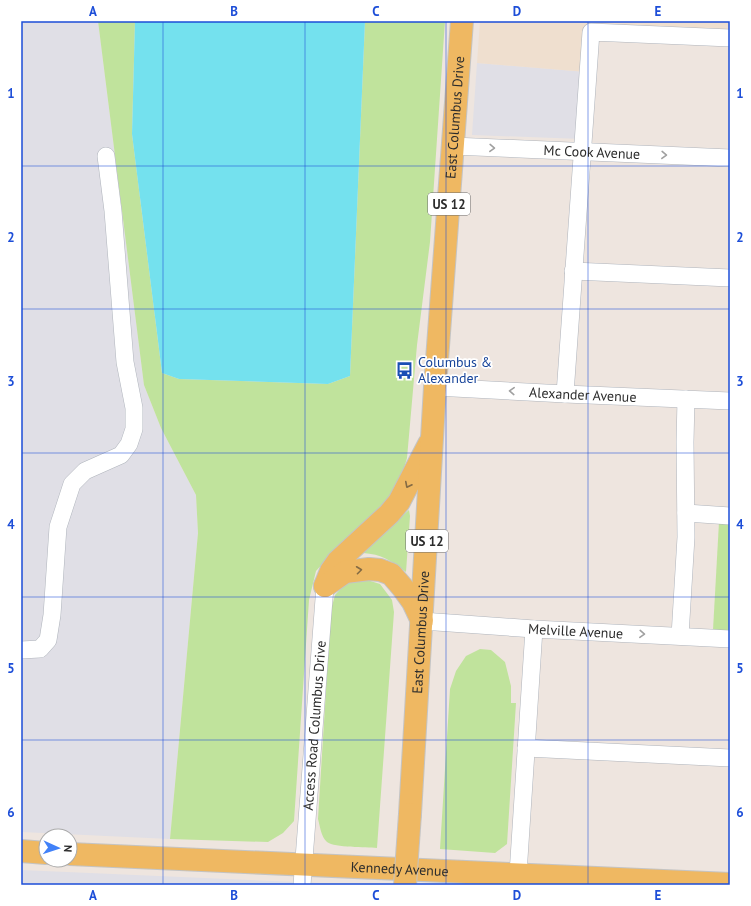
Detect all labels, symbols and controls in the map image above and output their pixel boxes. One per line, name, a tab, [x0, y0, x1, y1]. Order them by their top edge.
text: A	[89, 3, 97, 20]
text: B	[230, 3, 238, 20]
text: C	[372, 3, 380, 20]
text: D	[513, 3, 521, 20]
text: E	[655, 3, 662, 20]
street label: East Columbus Drive	[441, 55, 468, 180]
text: 1	[7, 85, 15, 102]
text: 1	[736, 85, 744, 102]
street label: Mc Cook Avenue	[543, 141, 641, 163]
one-way arrow	[489, 144, 495, 152]
one-way arrow	[661, 151, 667, 160]
road number: US 12	[428, 193, 470, 215]
text: 2	[7, 229, 15, 246]
text: 2	[736, 229, 744, 246]
place label: Columbus & Alexander	[418, 353, 492, 387]
bus stop icon: Columbus & Alexander	[395, 360, 415, 380]
text: 3	[7, 373, 15, 390]
text: 3	[736, 373, 744, 390]
street label: Alexander Avenue	[529, 383, 637, 406]
one-way arrow	[509, 386, 515, 395]
one-way arrow	[405, 481, 413, 488]
text: 4	[7, 516, 15, 533]
text: 4	[736, 516, 744, 533]
road number: US 12	[406, 530, 448, 552]
one-way arrow	[356, 566, 362, 575]
street label: East Columbus Drive	[408, 570, 433, 694]
street label: Melville Avenue	[527, 620, 624, 643]
one-way arrow	[639, 630, 645, 639]
street label: Access Road Columbus Drive	[299, 640, 330, 811]
text: 5	[7, 660, 15, 677]
text: 5	[736, 660, 744, 677]
text: 6	[7, 804, 15, 821]
text: 6	[736, 804, 744, 821]
north arrow	[38, 828, 78, 868]
text: N	[61, 845, 75, 853]
street label: Kennedy Avenue	[350, 858, 449, 880]
text: A	[89, 887, 97, 904]
text: B	[230, 887, 238, 904]
text: C	[372, 887, 380, 904]
text: D	[513, 887, 521, 904]
text: E	[655, 887, 662, 904]

